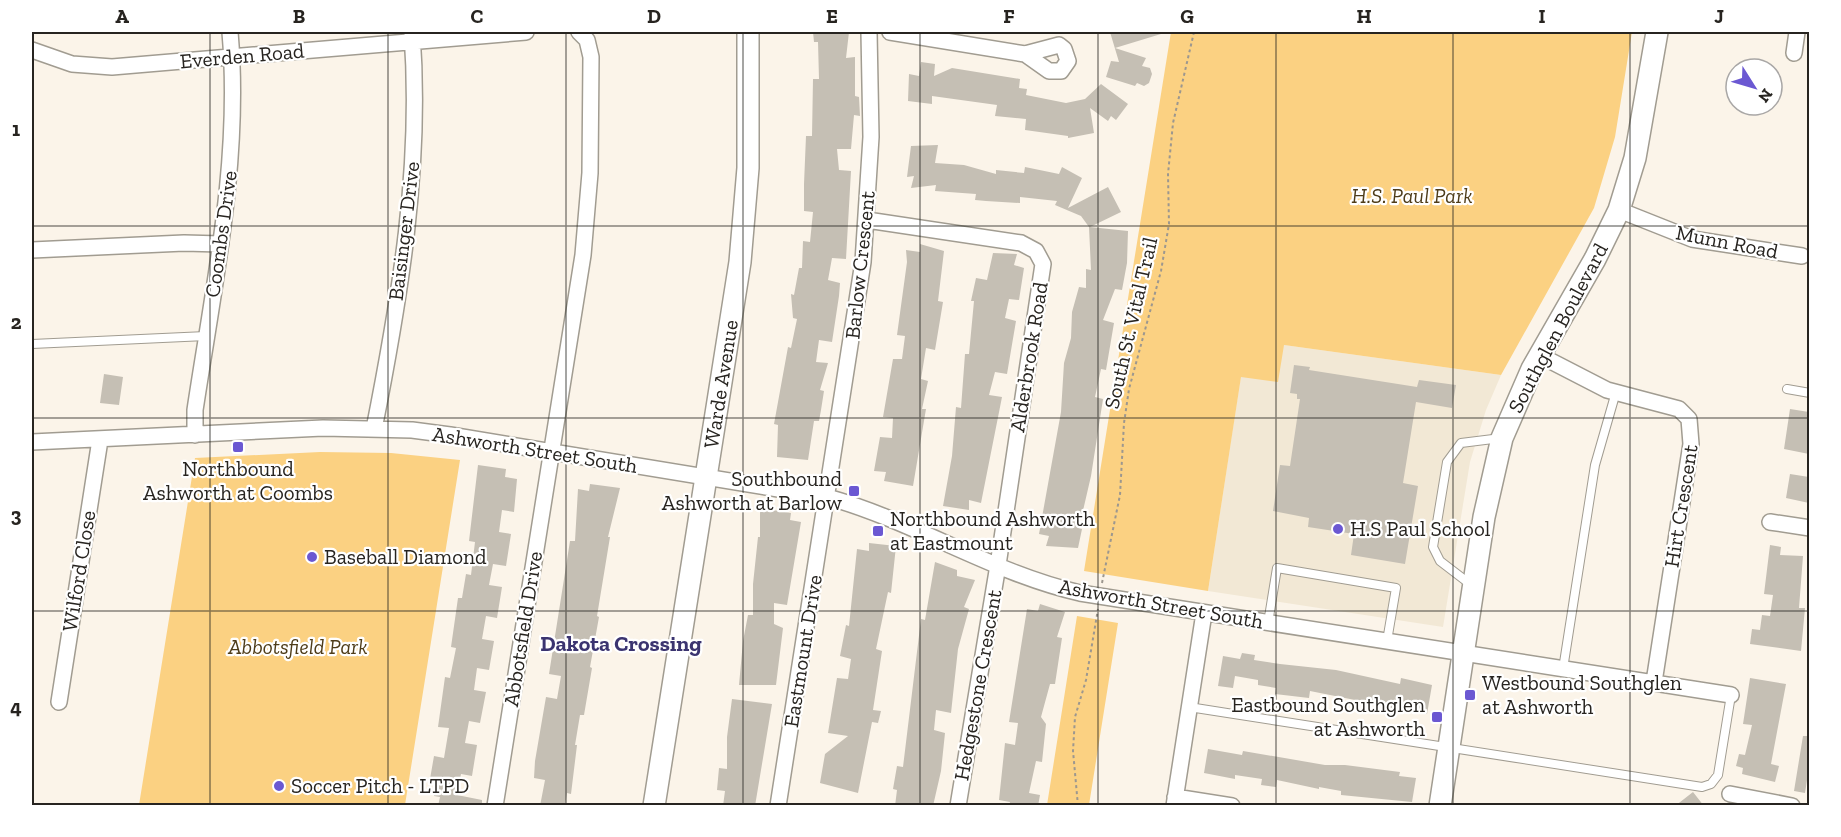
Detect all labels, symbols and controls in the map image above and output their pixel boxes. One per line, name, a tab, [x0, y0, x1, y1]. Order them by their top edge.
text: A	[115, 4, 129, 28]
text: B	[293, 4, 305, 28]
text: C	[471, 4, 484, 28]
text: D	[647, 4, 661, 28]
text: E	[826, 4, 838, 28]
text: F	[1003, 4, 1015, 28]
text: G	[1180, 4, 1194, 28]
text: H	[1356, 4, 1372, 28]
text: I	[1538, 4, 1546, 28]
text: J	[1714, 4, 1724, 28]
street label: Everden Road	[179, 38, 306, 73]
north arrow	[1724, 57, 1784, 117]
text: N	[1754, 85, 1777, 106]
text: 1	[12, 117, 20, 141]
street label: Baisinger Drive	[383, 160, 424, 302]
street label: Coombs Drive	[199, 169, 242, 299]
park label: H.S. Paul Park	[1351, 183, 1473, 208]
street label: Barlow Crescent	[839, 189, 880, 340]
street label: Munn Road	[1674, 219, 1781, 264]
street label: South St. Vital Trail	[1099, 234, 1163, 411]
street label: Southglen Boulevard	[1502, 238, 1613, 417]
street label: Alderbrook Road	[1004, 280, 1053, 434]
text: 2	[11, 310, 22, 334]
street label: Warde Avenue	[698, 318, 743, 450]
street label: Ashworth Street South	[431, 421, 640, 478]
marker: Northbound Ashworth at Coombs	[231, 440, 245, 454]
street label: Hirt Crescent	[1658, 443, 1703, 569]
place label: Northbound Ashworth at Coombs	[143, 456, 333, 505]
place label: Southbound Ashworth at Barlow	[662, 466, 842, 515]
marker: Southbound Ashworth at Barlow	[847, 484, 861, 498]
text: 3	[11, 503, 22, 527]
place label: Northbound Ashworth at Eastmount	[890, 506, 1095, 555]
street label: Wilford Close	[57, 509, 100, 633]
place label: H.S Paul School	[1350, 516, 1491, 541]
marker: H.S Paul School	[1331, 522, 1345, 536]
marker: Northbound Ashworth at Eastmount	[871, 524, 885, 538]
place label: Baseball Diamond	[324, 544, 487, 569]
street label: Abbotsfield Drive	[498, 549, 547, 708]
marker: Baseball Diamond	[305, 550, 319, 564]
street label: Eastmount Drive	[778, 573, 827, 729]
street label: Ashworth Street South	[1057, 573, 1265, 634]
street label: Hedgestone Crescent	[948, 587, 1007, 782]
district label: Dakota Crossing	[540, 630, 702, 657]
park label: Abbotsfield Park	[227, 634, 368, 659]
place label: Westbound Southglen at Ashworth	[1482, 670, 1682, 719]
marker: Westbound Southglen at Ashworth	[1463, 688, 1477, 702]
place label: Eastbound Southglen at Ashworth	[1231, 692, 1425, 741]
text: 4	[10, 695, 22, 719]
marker: Eastbound Southglen at Ashworth	[1430, 710, 1444, 724]
place label: Soccer Pitch - LTPD	[291, 773, 469, 798]
marker: Soccer Pitch - LTPD	[272, 779, 286, 793]

